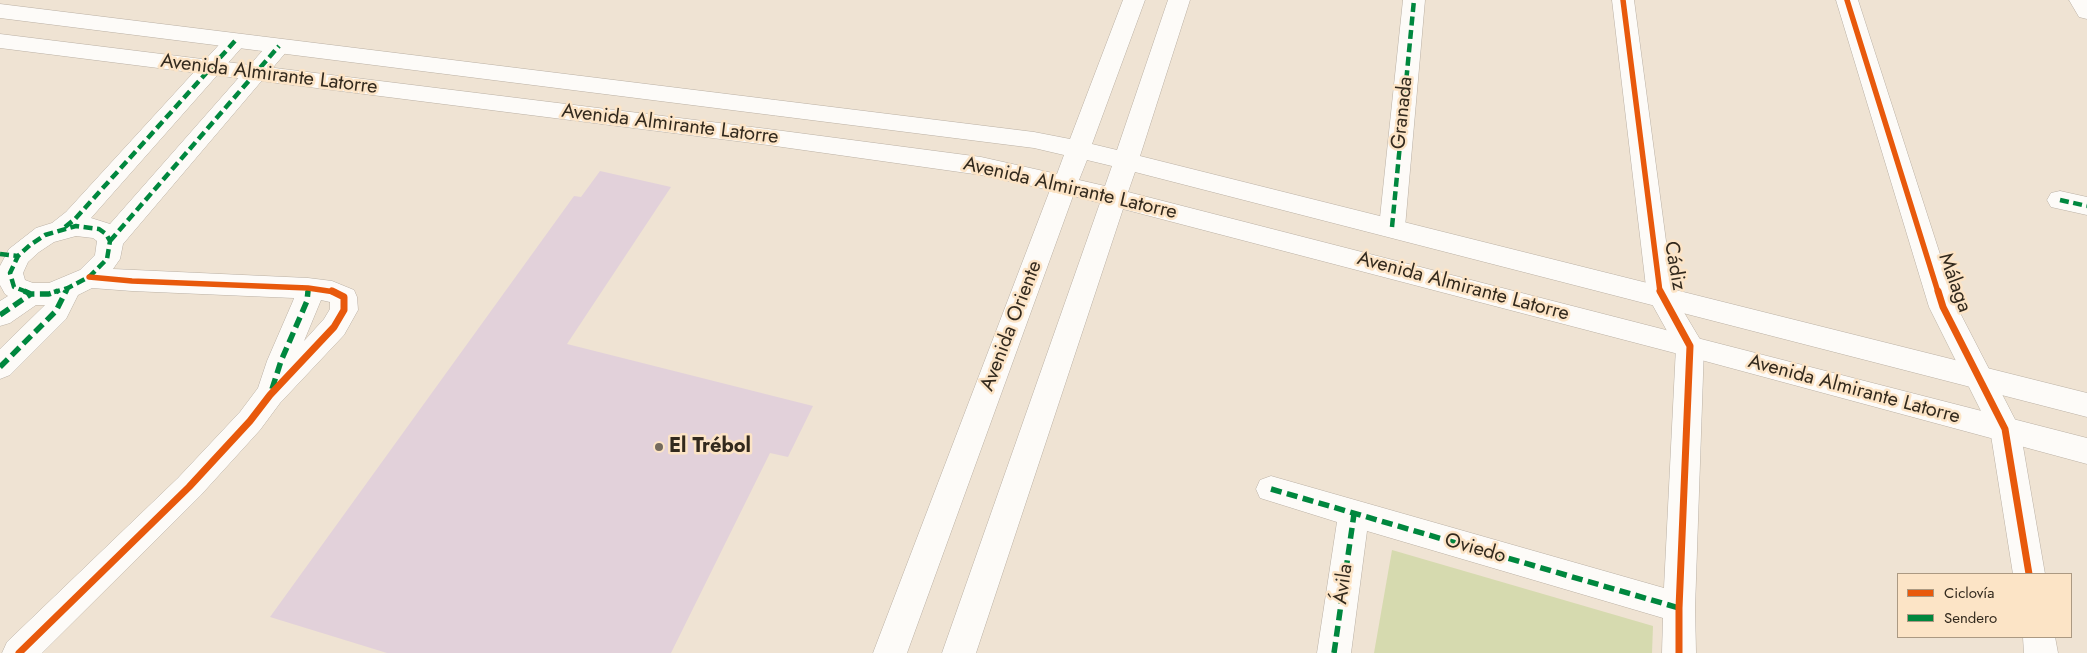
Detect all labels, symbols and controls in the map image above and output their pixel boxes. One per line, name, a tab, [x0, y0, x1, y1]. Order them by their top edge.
street label: Avenida Almirante Latorre	[159, 50, 379, 100]
street label: Granada	[1387, 75, 1419, 151]
street label: Avenida Almirante Latorre	[560, 100, 780, 150]
street label: Avenida Almirante Latorre	[961, 153, 1179, 225]
street label: Cádiz	[1658, 240, 1690, 292]
street label: Avenida Almirante Latorre	[1354, 247, 1572, 327]
street label: Málaga	[1932, 250, 1976, 316]
street label: Avenida Oriente	[976, 258, 1048, 394]
street label: Avenida Almirante Latorre	[1745, 350, 1963, 430]
place label: El Trébol	[669, 435, 751, 459]
marker: El Trébol	[653, 441, 665, 453]
street label: Oviedo	[1442, 529, 1508, 569]
street label: Ávila	[1329, 562, 1359, 606]
legend	[1897, 573, 2072, 638]
text: Ciclovía	[1944, 582, 1994, 604]
text: Sendero	[1944, 607, 1997, 629]

